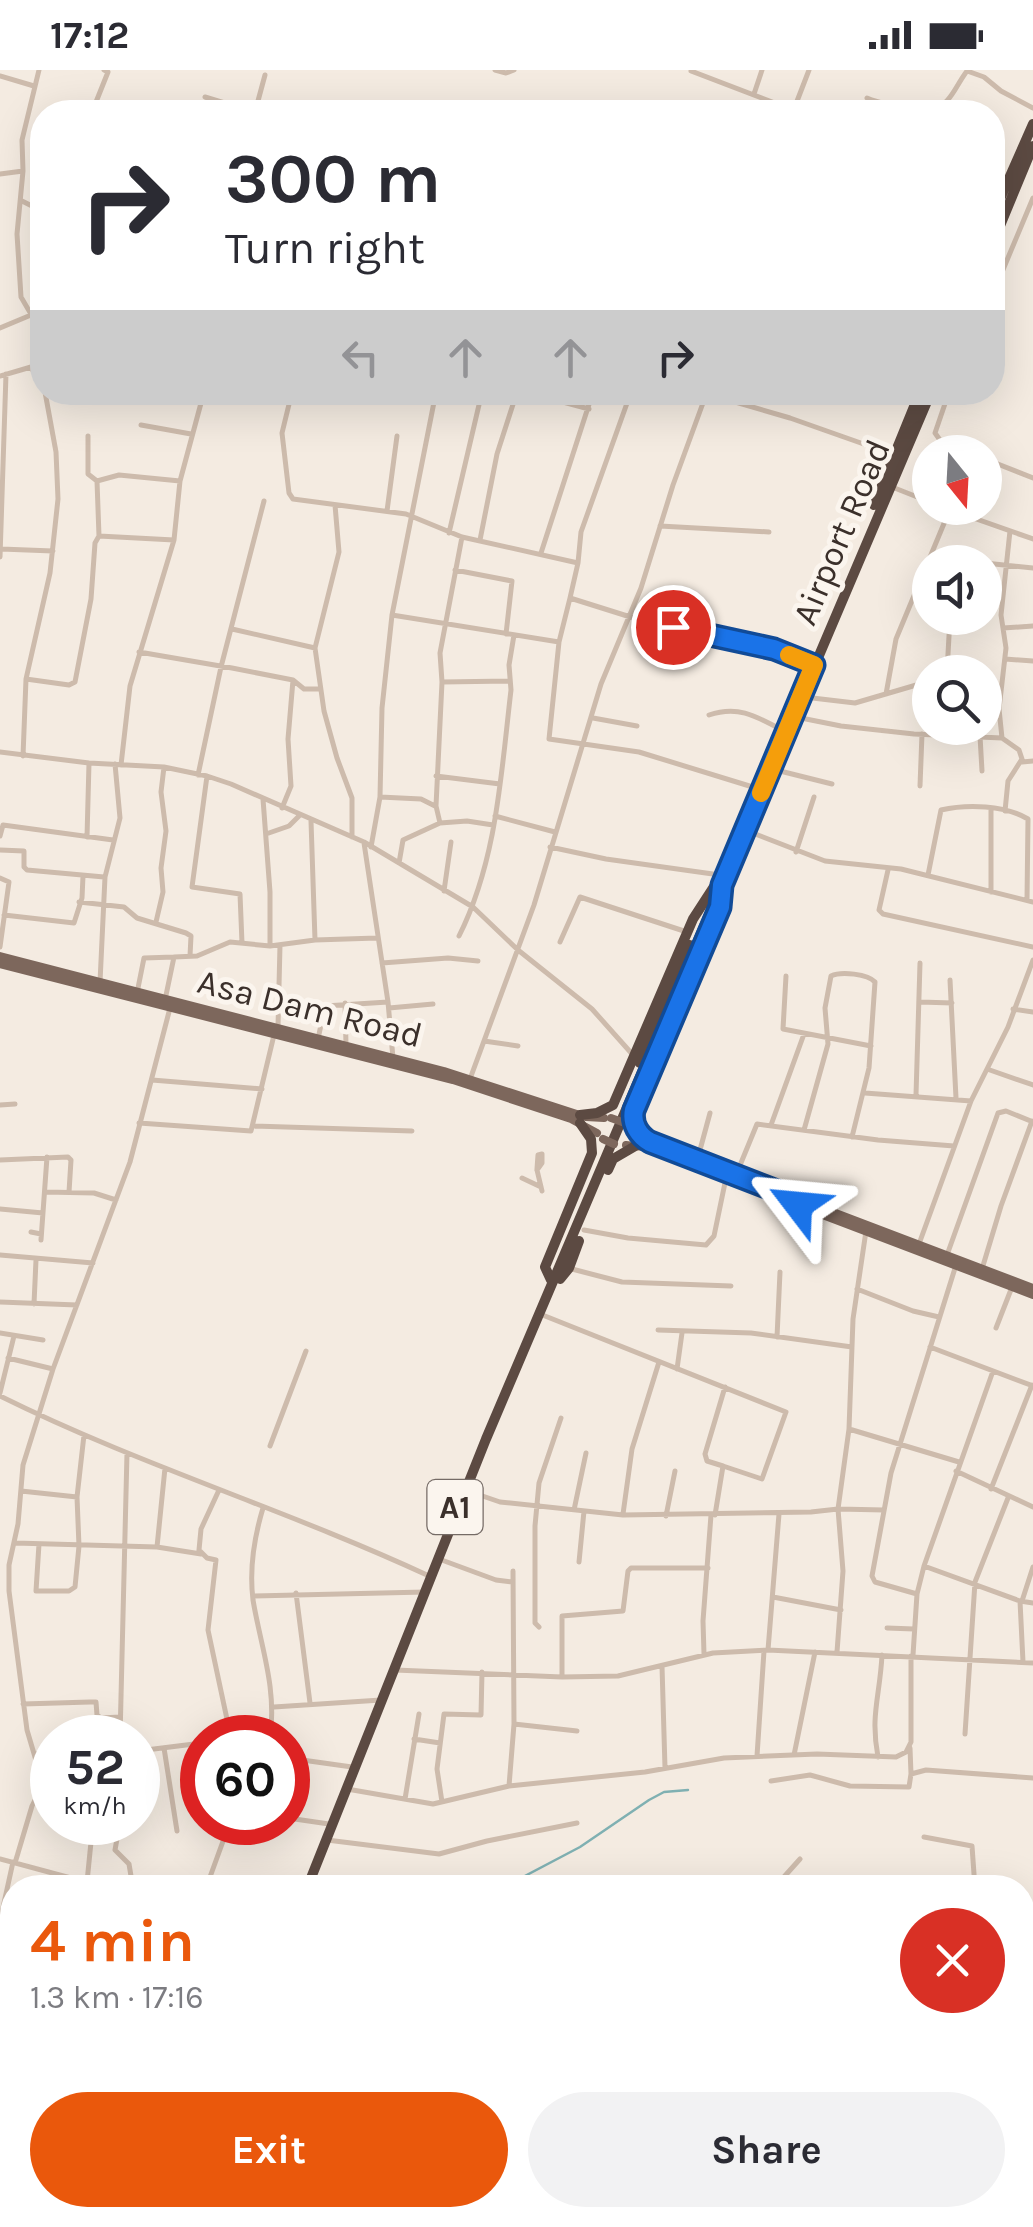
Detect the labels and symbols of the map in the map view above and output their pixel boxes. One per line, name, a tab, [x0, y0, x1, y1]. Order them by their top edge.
street label: Airport Road	[784, 433, 899, 631]
north arrow	[912, 435, 1002, 525]
pin	[631, 585, 716, 670]
street label: Asa Dam Road	[193, 961, 426, 1056]
position arrow	[746, 1153, 850, 1257]
road number: A1	[428, 1480, 482, 1534]
speed limit sign: 60	[180, 1715, 310, 1845]

